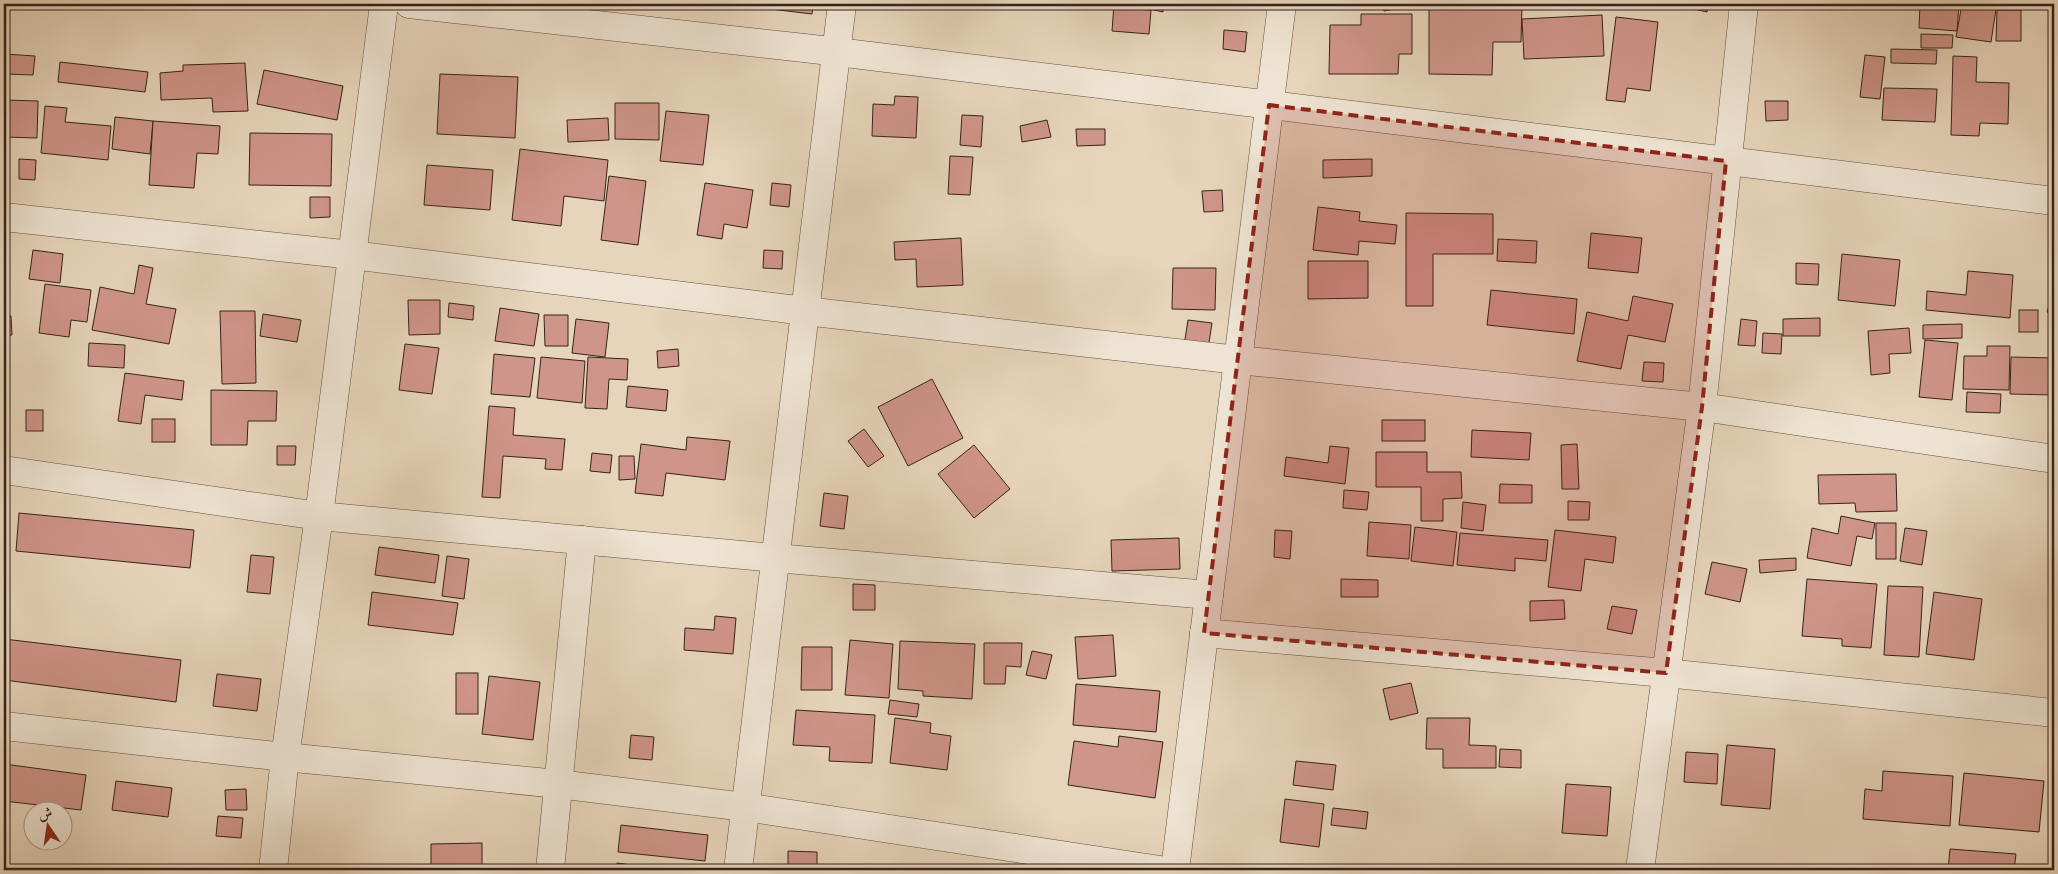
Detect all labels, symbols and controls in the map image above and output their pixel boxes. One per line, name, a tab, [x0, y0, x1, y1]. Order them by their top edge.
north arrow	[22, 802, 72, 852]
text: ش	[36, 803, 54, 824]

